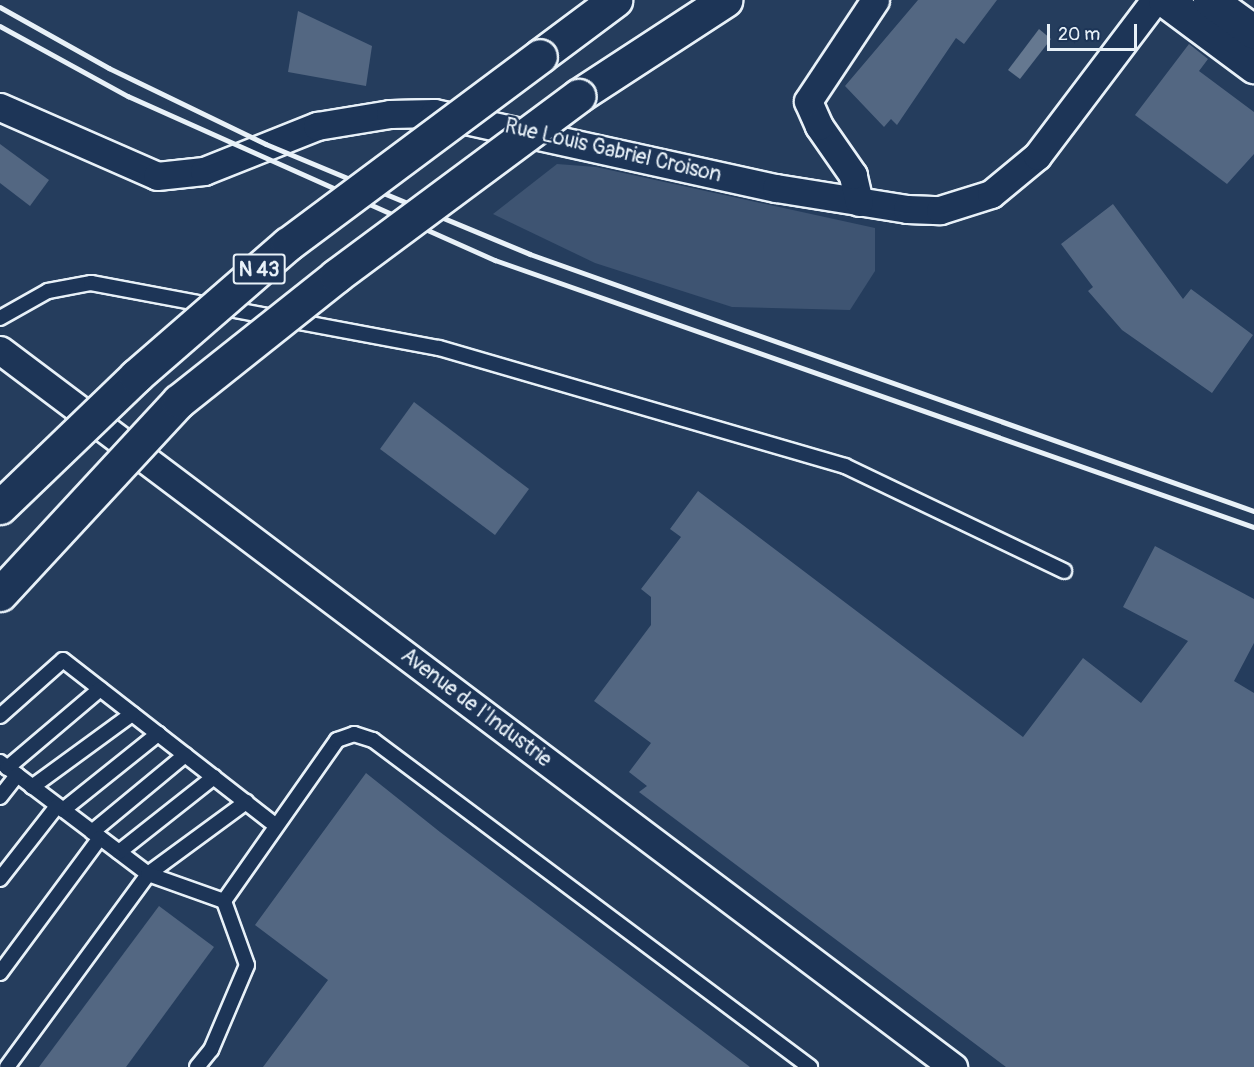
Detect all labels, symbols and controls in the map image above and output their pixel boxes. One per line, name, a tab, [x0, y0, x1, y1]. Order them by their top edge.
scale bar	[1050, 12, 1140, 50]
text: 20 m	[1058, 23, 1100, 46]
street label: Rue Louis Gabriel Croison	[502, 114, 724, 188]
road number: N 43	[232, 252, 286, 286]
street label: Avenue de l'Industrie	[396, 643, 556, 773]

